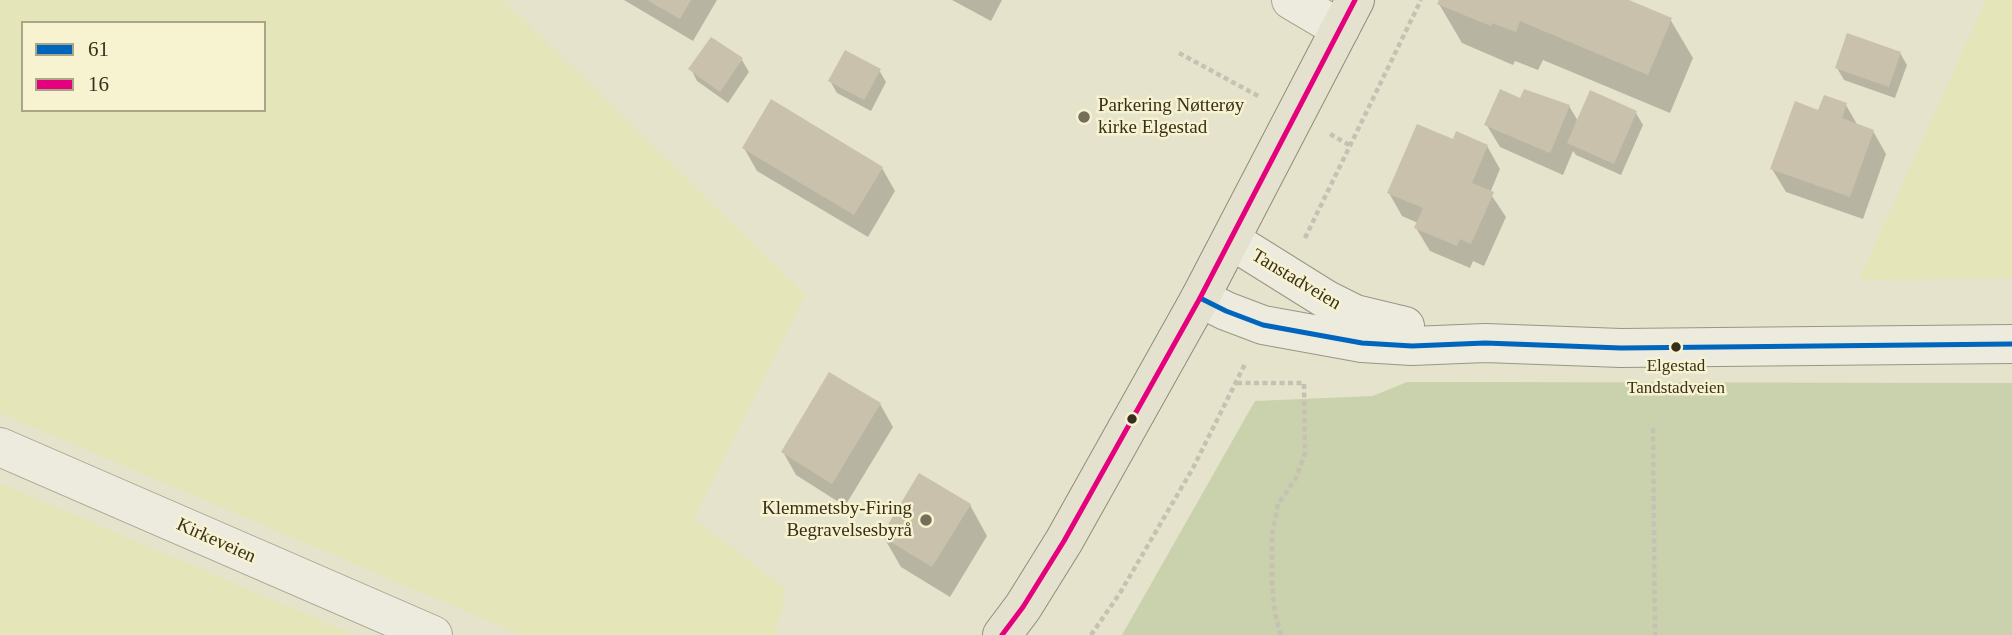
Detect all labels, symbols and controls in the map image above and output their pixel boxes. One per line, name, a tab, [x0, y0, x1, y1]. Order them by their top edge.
legend	[21, 21, 266, 112]
text: 61	[88, 37, 109, 61]
text: 16	[88, 72, 109, 96]
place label: Parkering Nøtterøy kirke Elgestad	[1098, 95, 1244, 139]
marker: Parkering Nøtterøy kirke Elgestad	[1076, 109, 1092, 125]
street label: Tanstadveien	[1247, 244, 1345, 316]
marker: Elgestad Tandstadveien	[1669, 340, 1683, 354]
place label: Elgestad Tandstadveien	[1627, 357, 1725, 397]
unlabelled marker	[1125, 412, 1139, 426]
place label: Klemmetsby-Firing Begravelsesbyrå	[762, 498, 912, 542]
marker: Klemmetsby-Firing Begravelsesbyrå	[918, 512, 934, 528]
street label: Kirkeveien	[173, 513, 259, 569]

